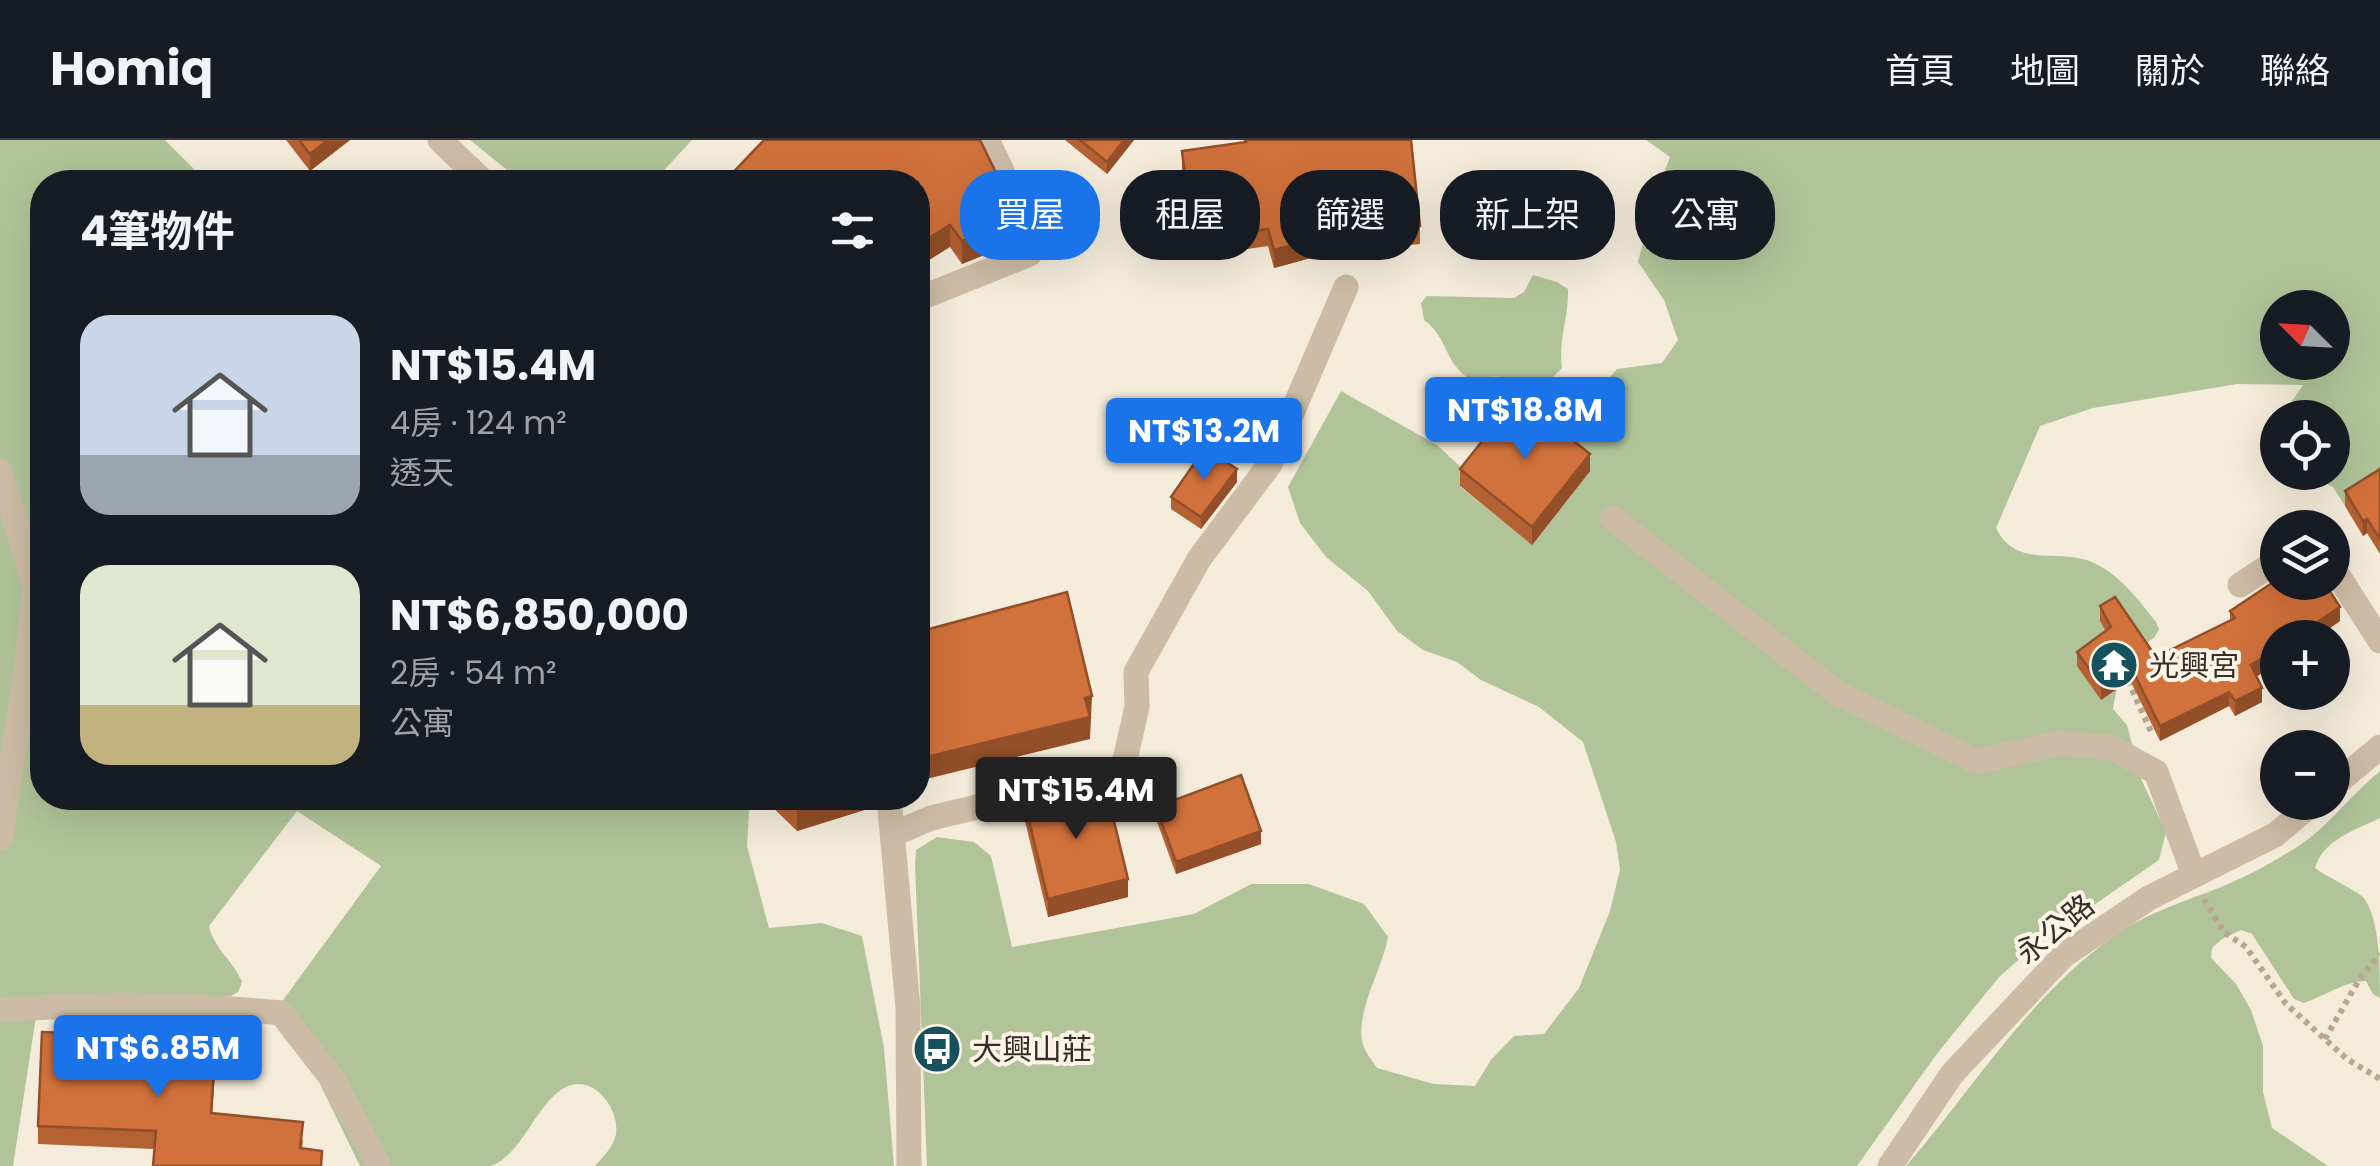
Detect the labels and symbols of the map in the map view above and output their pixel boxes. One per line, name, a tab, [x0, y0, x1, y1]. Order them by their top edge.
north arrow	[2260, 290, 2350, 380]
pin: NT$18.8M	[1422, 377, 1628, 462]
pin: NT$13.2M	[1101, 398, 1307, 483]
temple icon: 光興宮	[2088, 639, 2140, 691]
place label: 光興宮	[2149, 644, 2239, 687]
pin: NT$15.4M	[973, 757, 1179, 842]
street label: 永公路	[2006, 884, 2104, 974]
pin: NT$6.85M	[55, 1015, 261, 1100]
bus stop icon: 大興山莊	[911, 1023, 963, 1075]
place label: 大興山莊	[972, 1028, 1092, 1071]

